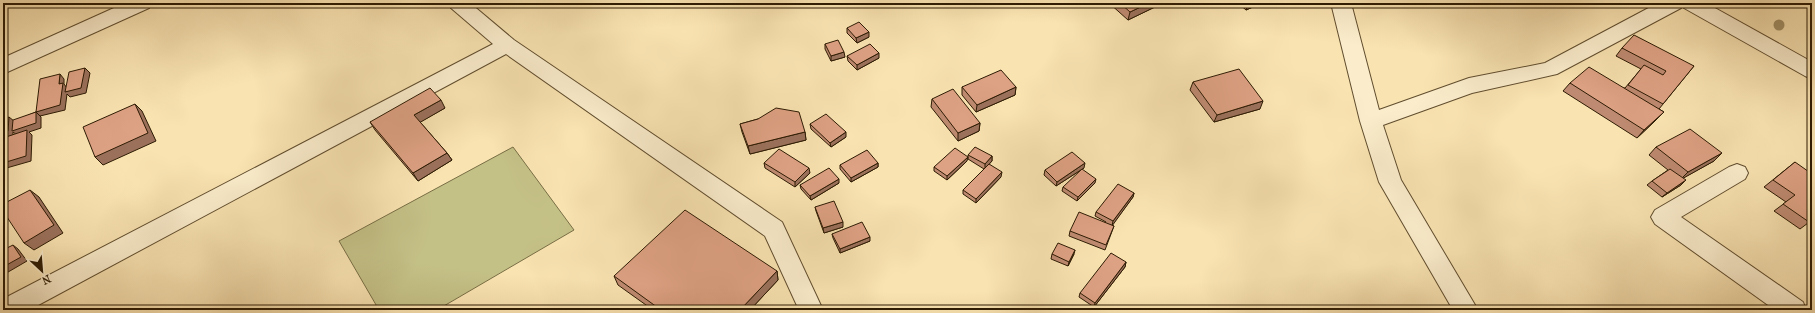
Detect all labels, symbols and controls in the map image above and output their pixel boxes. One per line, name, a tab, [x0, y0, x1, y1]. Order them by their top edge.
north arrow	[22, 251, 62, 291]
text: N	[39, 272, 53, 287]

